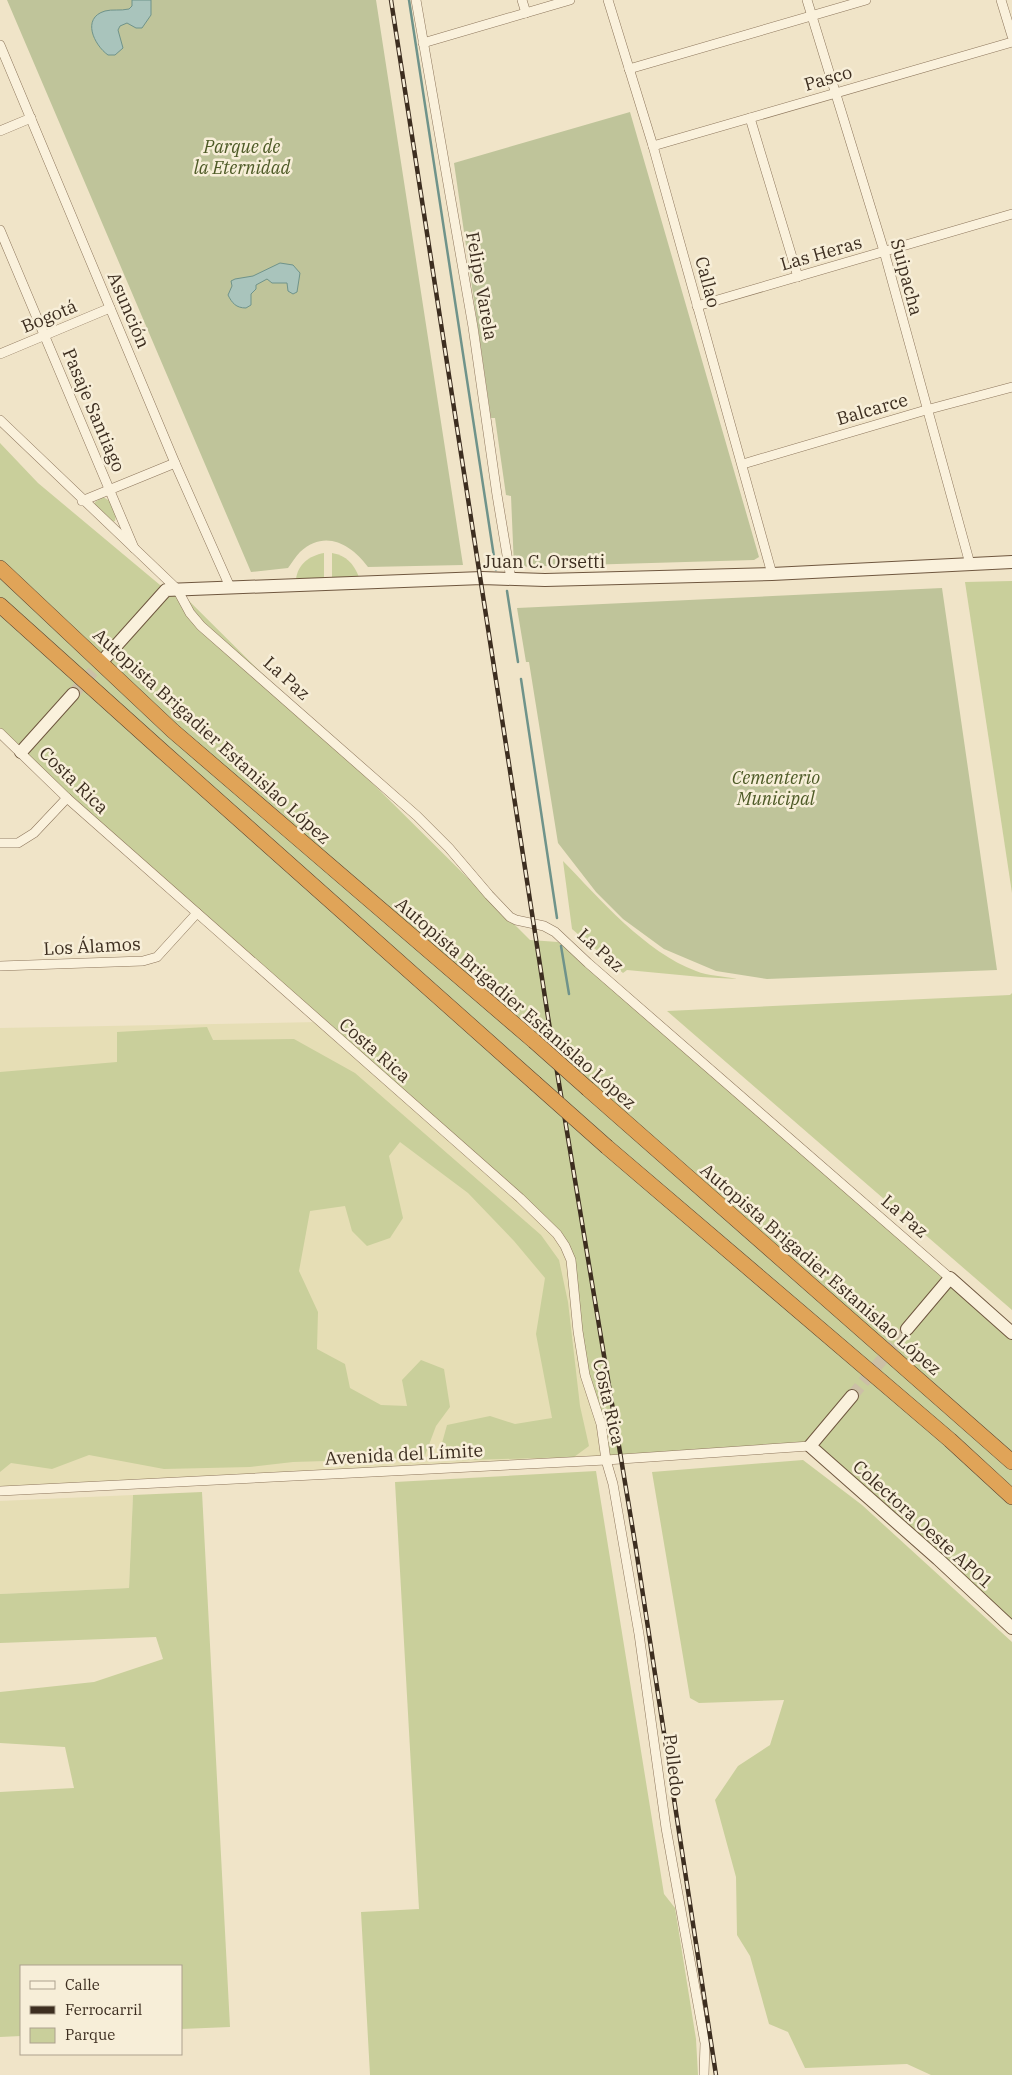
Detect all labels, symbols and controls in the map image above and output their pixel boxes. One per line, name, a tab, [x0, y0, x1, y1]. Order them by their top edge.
street label: Pasco	[801, 60, 855, 96]
park label: Parque de la Eternidad	[194, 135, 290, 179]
street label: Felipe Varela	[461, 230, 503, 342]
street label: Las Heras	[778, 230, 864, 276]
street label: Suipacha	[886, 236, 928, 318]
street label: Callao	[690, 254, 726, 310]
street label: Asunción	[103, 269, 155, 351]
street label: Bogotá	[18, 294, 80, 338]
street label: Pasaje Santiago	[58, 345, 130, 475]
street label: Balcarce	[834, 388, 910, 430]
street label: Juan C. Orsetti	[483, 550, 605, 573]
street label: Autopista Brigadier Estanislao López	[88, 623, 336, 849]
street label: La Paz	[259, 651, 315, 705]
street label: Costa Rica	[35, 741, 114, 819]
park label: Cementerio Municipal	[732, 766, 820, 810]
street label: Autopista Brigadier Estanislao López	[391, 892, 641, 1114]
street label: La Paz	[573, 923, 629, 977]
street label: Los Álamos	[43, 932, 141, 960]
street label: Costa Rica	[334, 1013, 416, 1087]
street label: Autopista Brigadier Estanislao López	[696, 1158, 946, 1380]
street label: La Paz	[877, 1189, 933, 1243]
street label: Costa Rica	[588, 1357, 630, 1447]
street label: Avenida del Límite	[324, 1438, 484, 1470]
street label: Colectora Oeste AP01	[848, 1455, 998, 1593]
street label: Polledo	[659, 1732, 689, 1798]
legend	[20, 1965, 182, 2055]
text: Calle	[65, 1975, 100, 1994]
text: Ferrocarril	[65, 2000, 142, 2019]
text: Parque	[65, 2025, 115, 2044]

